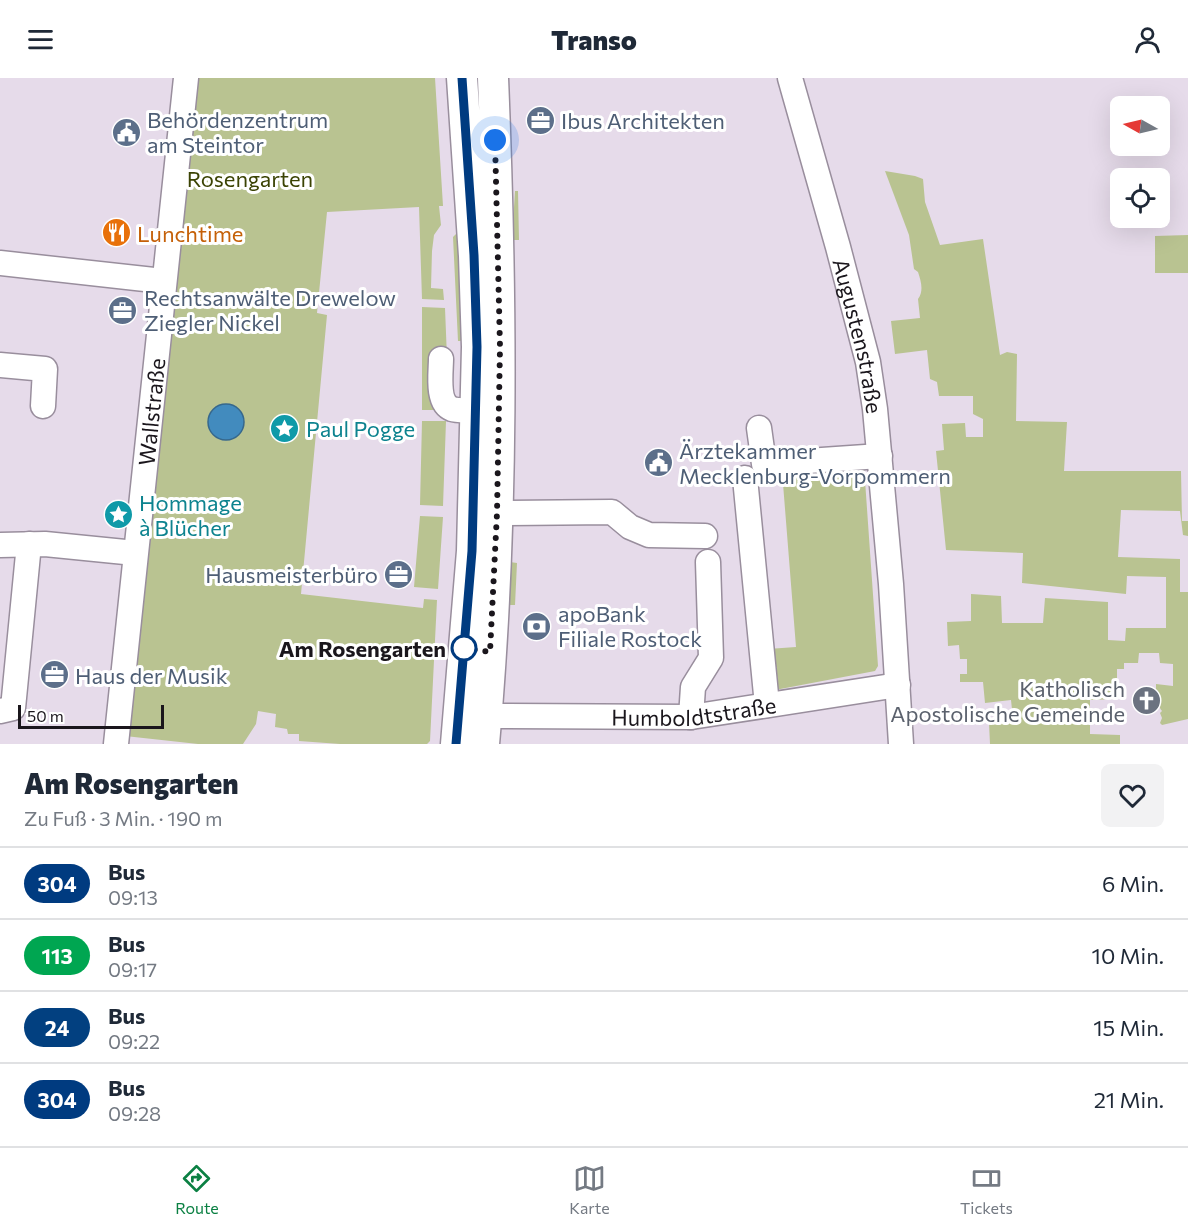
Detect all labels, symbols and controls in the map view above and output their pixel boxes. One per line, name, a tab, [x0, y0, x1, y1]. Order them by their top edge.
icon: menu	[24, 23, 57, 56]
text: Transo	[551, 23, 637, 56]
icon: person	[1131, 23, 1164, 56]
north arrow	[1110, 96, 1170, 156]
map controls	[1110, 96, 1170, 228]
office icon: Ibus Architekten	[524, 104, 556, 136]
place label: Behördenzentrum am Steintor	[147, 106, 328, 158]
place label: Ibus Architekten	[561, 107, 725, 134]
public building icon: Behördenzentrum am Steintor	[110, 116, 142, 148]
your location	[480, 125, 510, 155]
park label: Rosengarten	[187, 165, 313, 192]
button: locate	[1110, 168, 1170, 228]
restaurant icon: Lunchtime	[100, 217, 132, 249]
place label: Lunchtime	[137, 220, 243, 247]
street label: Augustenstraße	[828, 255, 889, 415]
place label: Rechtsanwälte Drewelow Ziegler Nickel	[144, 284, 396, 336]
office icon: Rechtsanwälte Drewelow Ziegler Nickel	[107, 294, 139, 326]
street label: Wallstraße	[132, 357, 170, 467]
place icon: Paul Pogge	[269, 412, 301, 444]
place label: Paul Pogge	[306, 415, 415, 442]
place label: Ärztekammer Mecklenburg-Vorpommern	[679, 437, 951, 489]
public building icon: Ärztekammer Mecklenburg-Vorpommern	[642, 447, 674, 479]
place label: Hommage à Blücher	[139, 489, 242, 541]
place icon: Hommage à Blücher	[102, 499, 134, 531]
office icon: Hausmeisterbüro	[383, 558, 415, 590]
place label: Hausmeisterbüro	[205, 561, 378, 588]
place label: apoBank Filiale Rostock	[558, 600, 702, 652]
bank icon: apoBank Filiale Rostock	[521, 610, 553, 642]
place label: Am Rosengarten	[279, 635, 446, 662]
marker: Am Rosengarten	[451, 635, 477, 661]
office icon: Haus der Musik	[38, 659, 70, 691]
place label: Haus der Musik	[75, 662, 228, 689]
place label: Katholisch Apostolische Gemeinde	[890, 675, 1125, 727]
church icon: Katholisch Apostolische Gemeinde	[1130, 685, 1162, 717]
street label: Humboldtstraße	[611, 691, 778, 730]
scale bar	[18, 702, 164, 730]
text: 50 m	[27, 706, 64, 725]
button: heart	[1101, 764, 1164, 827]
text: Am Rosengarten	[24, 766, 239, 800]
text: Zu Fuß · 3 Min. · 190 m	[24, 806, 222, 830]
text: Bus	[108, 858, 145, 885]
text: 6 Min.	[1102, 870, 1164, 897]
text: 304	[37, 871, 77, 896]
text: 09:13	[108, 885, 158, 909]
text: Bus	[108, 930, 145, 957]
text: 10 Min.	[1092, 942, 1164, 969]
text: 113	[41, 943, 73, 968]
text: 09:17	[108, 957, 157, 981]
text: Bus	[108, 1002, 145, 1029]
text: 15 Min.	[1093, 1014, 1164, 1041]
text: 24	[45, 1015, 69, 1040]
text: 09:22	[108, 1029, 160, 1053]
text: Bus	[108, 1074, 145, 1101]
text: 21 Min.	[1094, 1086, 1164, 1113]
text: 304	[37, 1087, 77, 1112]
text: 09:28	[108, 1101, 161, 1125]
tab: Route	[175, 1162, 219, 1217]
tab: Karte	[569, 1162, 610, 1217]
tab: Tickets	[960, 1162, 1013, 1217]

